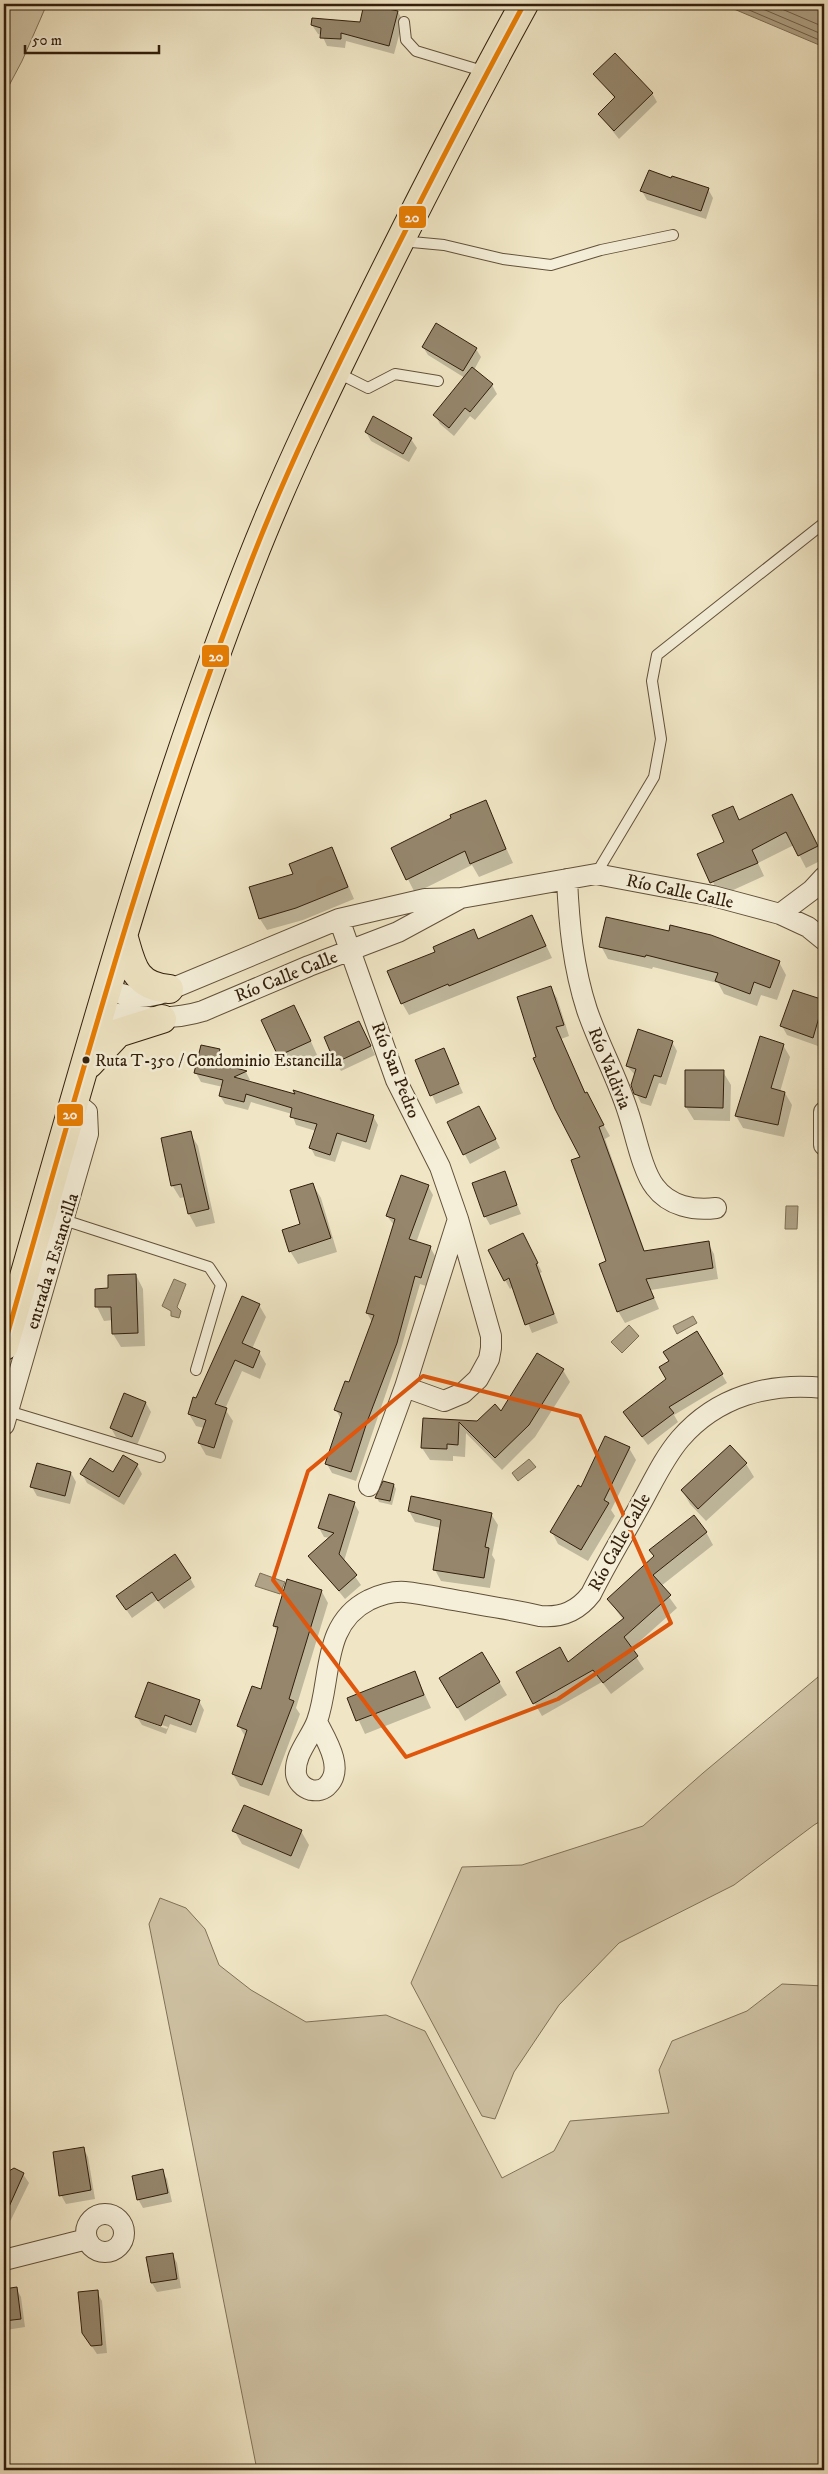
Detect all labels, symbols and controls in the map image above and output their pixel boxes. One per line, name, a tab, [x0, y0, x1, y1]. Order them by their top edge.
scale bar	[25, 22, 159, 54]
text: 50 m	[32, 31, 62, 50]
line badge: 20	[398, 205, 427, 229]
text: 20	[405, 209, 420, 227]
line badge: 20	[201, 644, 230, 668]
text: 20	[209, 648, 224, 666]
street label: Río Calle Calle	[624, 870, 735, 914]
street label: Río Calle Calle	[232, 946, 341, 1007]
street label: Río San Pedro	[366, 1019, 424, 1122]
street label: Río Valdivia	[583, 1024, 636, 1113]
place label: Ruta T-350 / Condominio Estancilla	[95, 1050, 343, 1072]
marker: Ruta T-350 / Condominio Estancilla	[81, 1055, 91, 1065]
line badge: 20	[56, 1103, 84, 1127]
text: 20	[63, 1106, 78, 1124]
street label: entrada a Estancilla	[22, 1190, 84, 1332]
street label: Río Calle Calle	[584, 1490, 656, 1595]

